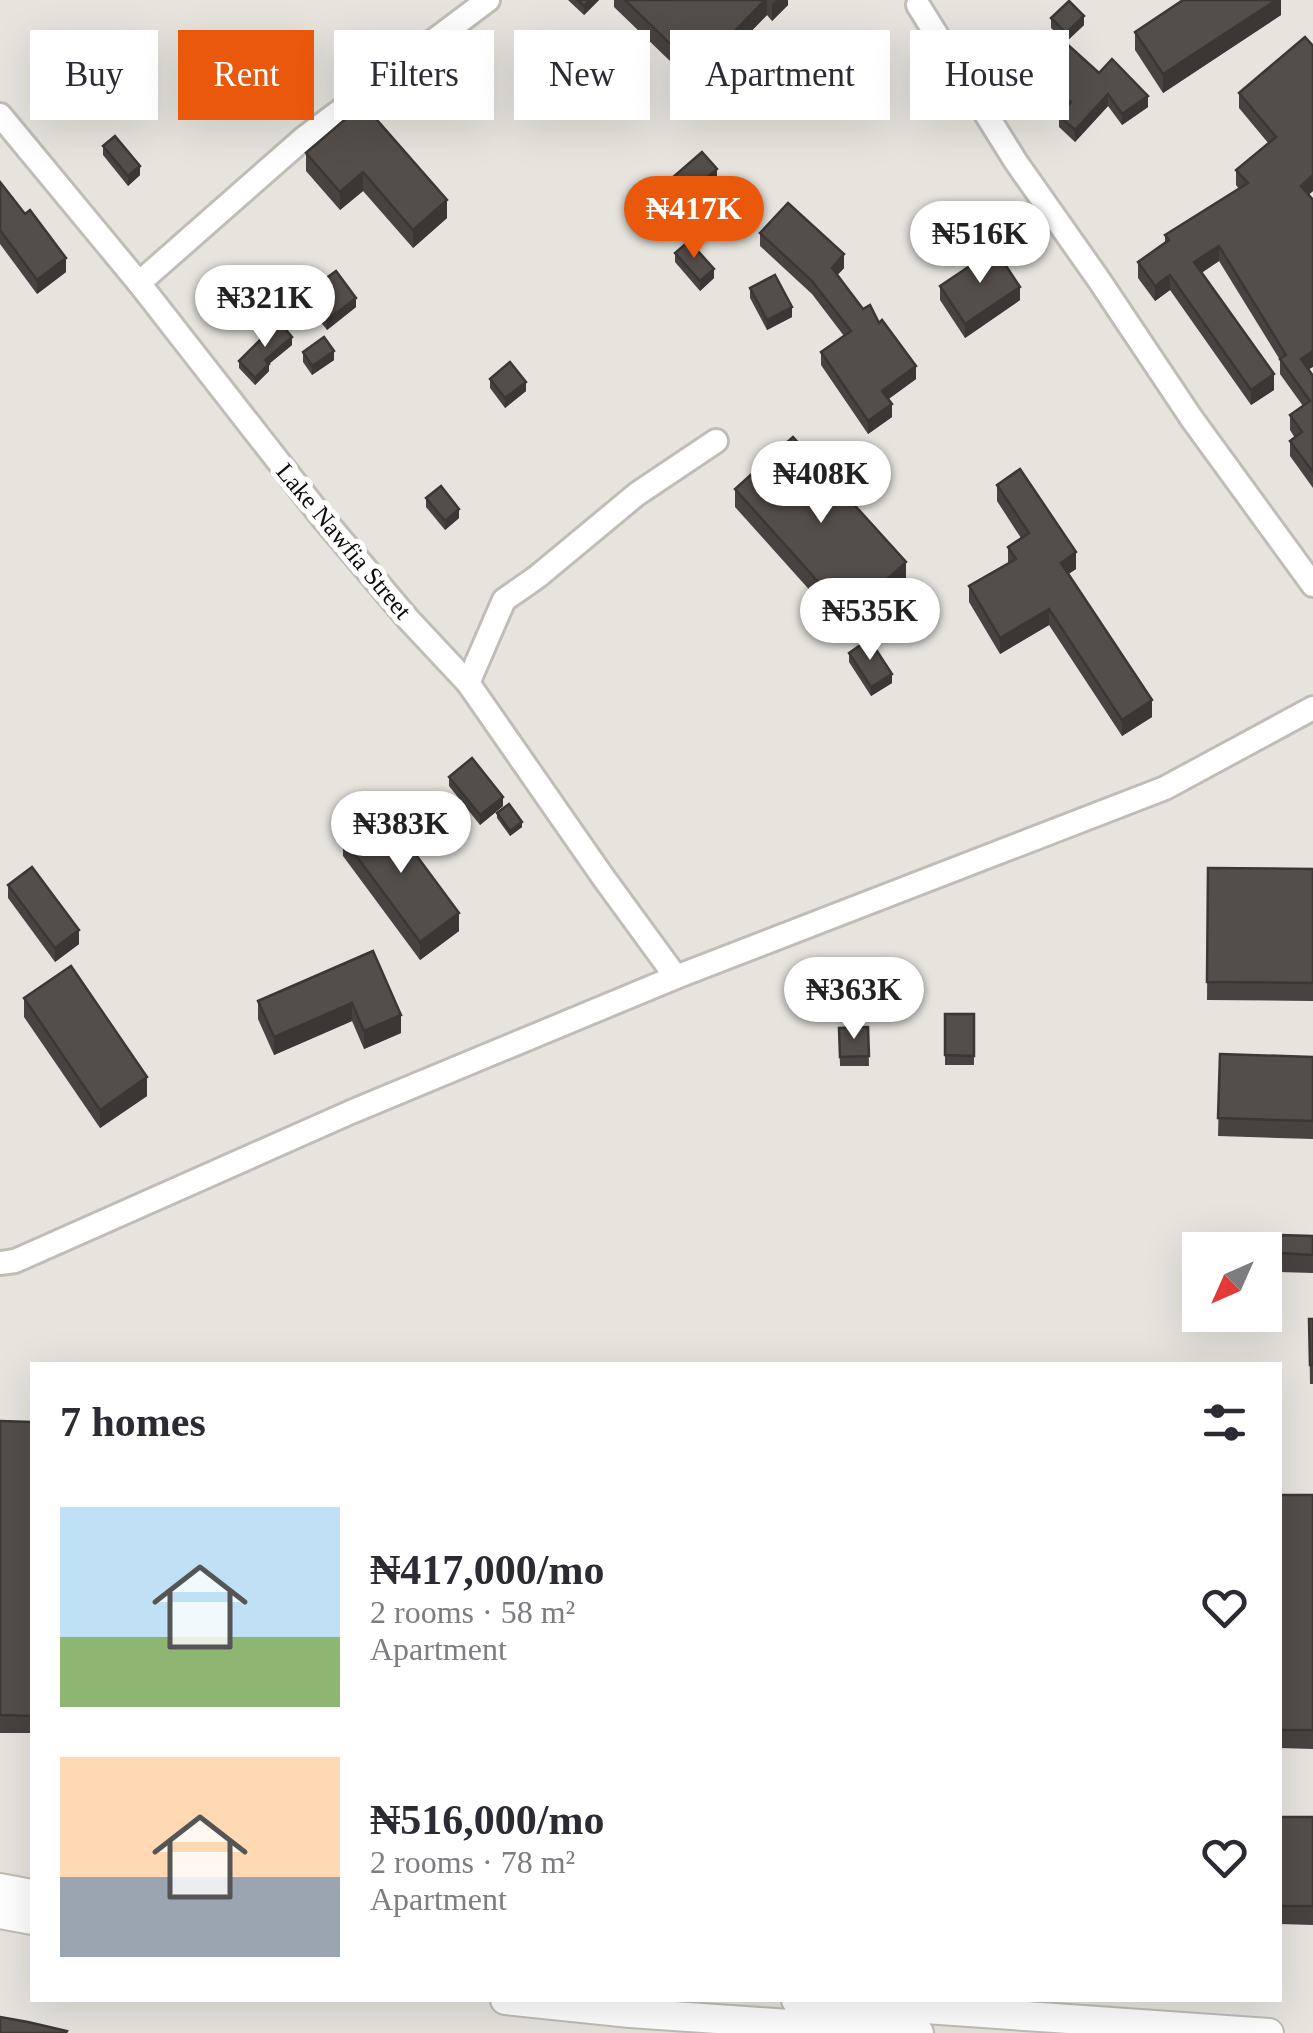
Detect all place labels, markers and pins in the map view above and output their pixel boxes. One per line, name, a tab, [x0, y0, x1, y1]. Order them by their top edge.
pin: ₦417K	[624, 176, 764, 261]
pin: ₦516K	[910, 201, 1050, 286]
pin: ₦321K	[195, 265, 335, 350]
pin: ₦408K	[751, 441, 891, 526]
pin: ₦535K	[800, 578, 940, 663]
pin: ₦383K	[331, 791, 471, 876]
pin: ₦363K	[784, 957, 924, 1042]

